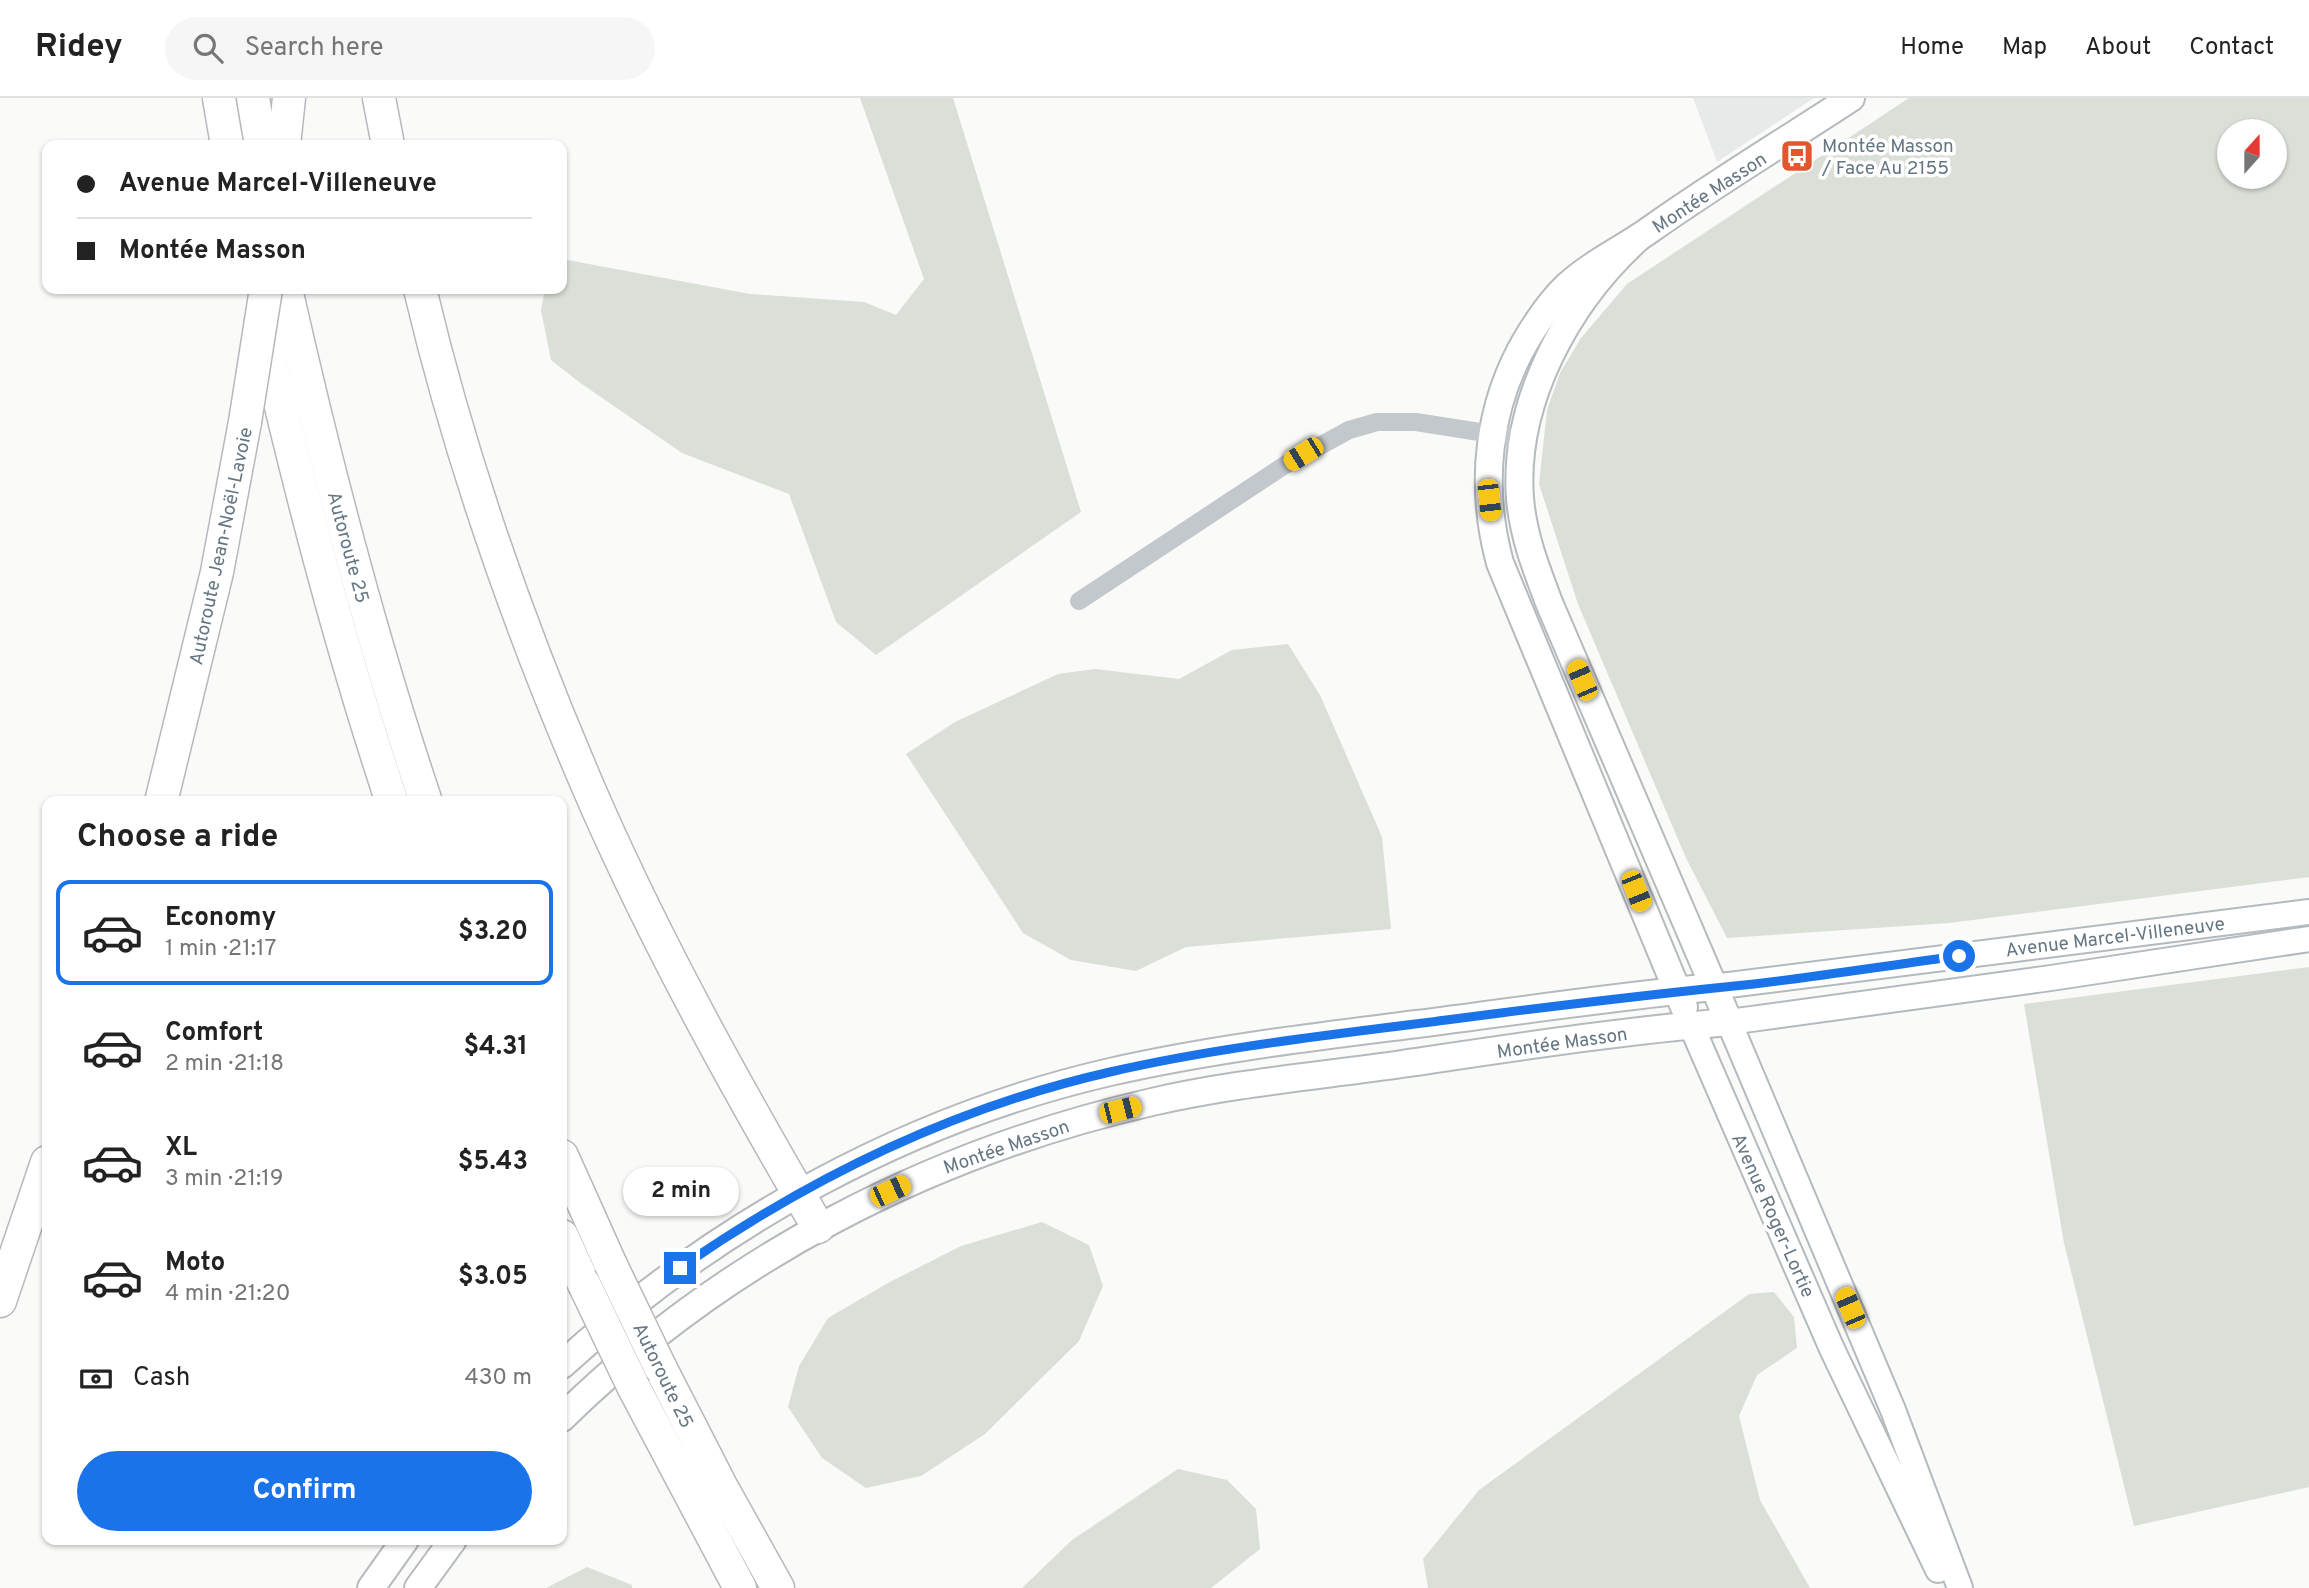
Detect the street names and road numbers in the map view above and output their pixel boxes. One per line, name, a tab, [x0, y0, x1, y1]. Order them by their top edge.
street label: Montée Masson	[1648, 148, 1772, 240]
street label: Autoroute Jean-Noël-Lavoie	[185, 425, 259, 668]
street label: Autoroute 25	[321, 489, 373, 606]
street label: Avenue Marcel-Villeneuve	[2004, 913, 2226, 963]
street label: Montée Masson	[1495, 1023, 1629, 1065]
street label: Montée Masson	[940, 1115, 1073, 1181]
street label: Avenue Roger-Lortie	[1725, 1130, 1819, 1302]
street label: Autoroute 25	[626, 1319, 698, 1433]

